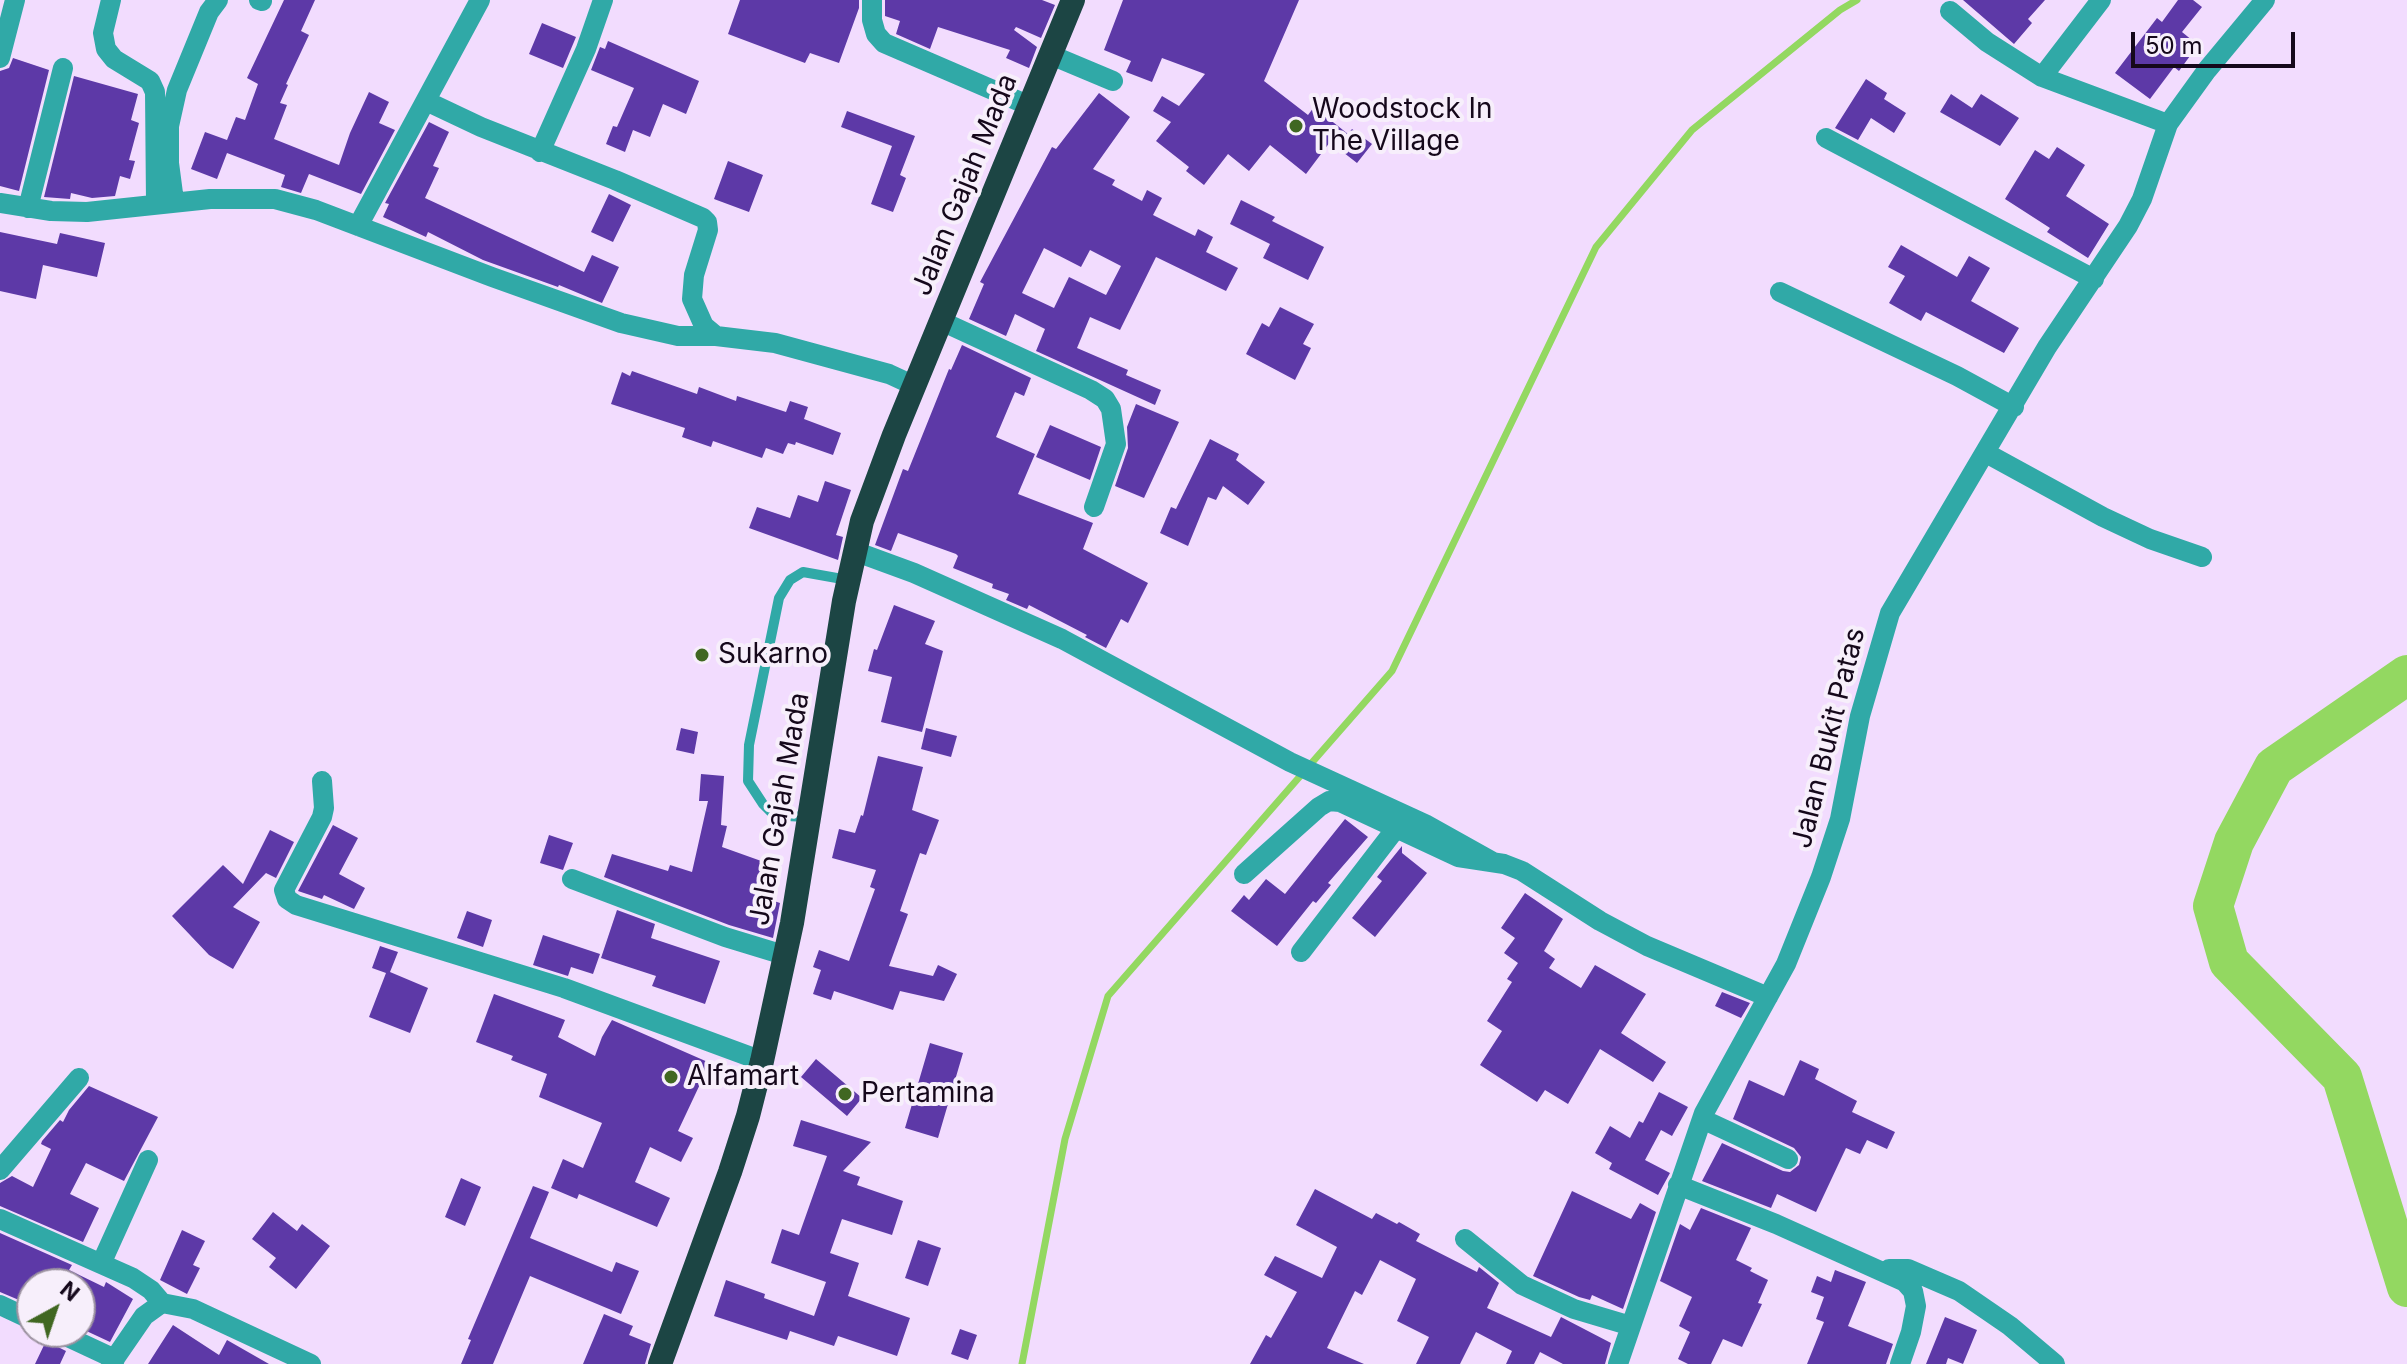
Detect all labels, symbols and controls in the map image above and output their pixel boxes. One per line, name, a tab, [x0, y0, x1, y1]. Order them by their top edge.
scale bar	[2135, 16, 2299, 66]
text: 50 m	[2145, 31, 2203, 60]
street label: Jalan Gajah Mada	[905, 69, 1025, 301]
place label: Woodstock In The Village	[1312, 93, 1493, 159]
marker: Woodstock In The Village	[1287, 117, 1305, 135]
street label: Jalan Bukit Patas	[1785, 624, 1873, 852]
place label: Sukarno	[718, 638, 828, 672]
marker: Sukarno	[693, 646, 711, 664]
street label: Jalan Gajah Mada	[743, 690, 817, 928]
place label: Alfamart	[687, 1060, 799, 1094]
marker: Alfamart	[662, 1068, 680, 1086]
place label: Pertamina	[861, 1077, 995, 1111]
marker: Pertamina	[836, 1085, 854, 1103]
north arrow	[16, 1268, 96, 1348]
text: N	[55, 1276, 85, 1306]

